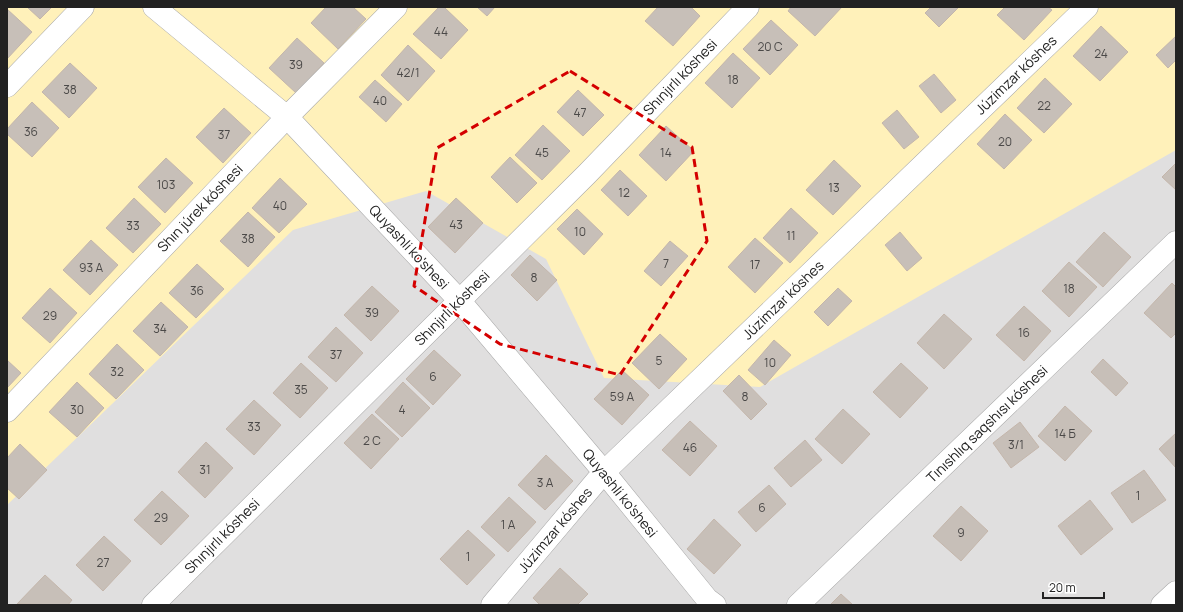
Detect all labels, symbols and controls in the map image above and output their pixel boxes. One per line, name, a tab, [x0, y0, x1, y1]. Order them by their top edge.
house number: 44	[434, 23, 448, 40]
street label: Júzimzar kóshes	[971, 31, 1060, 118]
street label: Shınjırlı kóshesi	[638, 34, 721, 119]
house number: 20 С	[757, 38, 783, 55]
house number: 24	[1094, 45, 1108, 62]
house number: 39	[289, 56, 303, 73]
house number: 42/1	[396, 64, 420, 81]
house number: 18	[727, 71, 739, 88]
house number: 38	[63, 81, 77, 98]
house number: 40	[373, 92, 387, 109]
house number: 22	[1037, 97, 1051, 114]
house number: 47	[573, 104, 587, 121]
house number: 36	[24, 123, 38, 140]
house number: 37	[218, 126, 230, 143]
house number: 20	[998, 133, 1012, 150]
house number: 45	[535, 144, 549, 161]
house number: 14	[660, 144, 672, 161]
street label: Shın júrek kóshesi	[153, 160, 247, 256]
house number: 103	[157, 176, 175, 193]
house number: 13	[828, 179, 840, 196]
house number: 12	[618, 184, 630, 201]
house number: 40	[273, 197, 287, 214]
street label: Quyashli ko'shesi	[365, 200, 454, 293]
house number: 43	[449, 216, 463, 233]
house number: 33	[126, 217, 140, 234]
house number: 10	[574, 223, 586, 240]
house number: 11	[786, 227, 796, 244]
house number: 38	[241, 230, 255, 247]
house number: 7	[663, 255, 669, 272]
street label: Júzimzar kóshes	[738, 256, 827, 343]
house number: 17	[750, 256, 760, 273]
house number: 93 А	[79, 259, 103, 276]
street label: Shınjırlı kóshesi	[410, 266, 493, 349]
house number: 8	[531, 269, 538, 286]
house number: 18	[1063, 280, 1075, 297]
house number: 36	[190, 282, 204, 299]
house number: 39	[365, 304, 379, 321]
house number: 29	[43, 307, 57, 324]
house number: 34	[153, 320, 167, 337]
house number: 16	[1018, 324, 1030, 341]
house number: 37	[330, 346, 342, 363]
house number: 5	[656, 352, 663, 369]
house number: 10	[764, 354, 776, 371]
street label: Tınıshlıq saqshısı kóshesi	[922, 361, 1051, 487]
house number: 32	[110, 363, 124, 380]
house number: 6	[429, 368, 437, 385]
house number: 35	[294, 381, 308, 398]
house number: 59 А	[610, 388, 635, 405]
house number: 8	[742, 388, 749, 405]
house number: 30	[70, 401, 84, 418]
house number: 4	[398, 401, 406, 418]
house number: 33	[247, 418, 261, 435]
house number: 14 Б	[1054, 425, 1076, 442]
house number: 2 С	[363, 432, 381, 449]
house number: 3/1	[1008, 436, 1024, 453]
house number: 46	[683, 439, 697, 456]
street label: Quyashli ko'shesi	[579, 444, 662, 541]
house number: 31	[199, 461, 211, 478]
house number: 3 А	[537, 474, 554, 491]
street label: Júzimzar kóshes	[513, 483, 596, 576]
house number: 1	[1136, 487, 1140, 504]
street label: Shınjırlı kóshesi	[180, 494, 263, 577]
house number: 6	[758, 499, 766, 516]
house number: 29	[154, 509, 168, 526]
house number: 1 А	[501, 516, 516, 533]
house number: 9	[957, 524, 965, 541]
house number: 1	[466, 548, 470, 565]
house number: 27	[97, 554, 109, 571]
scale bar	[1043, 574, 1104, 600]
text: 20 m	[1049, 579, 1076, 596]

